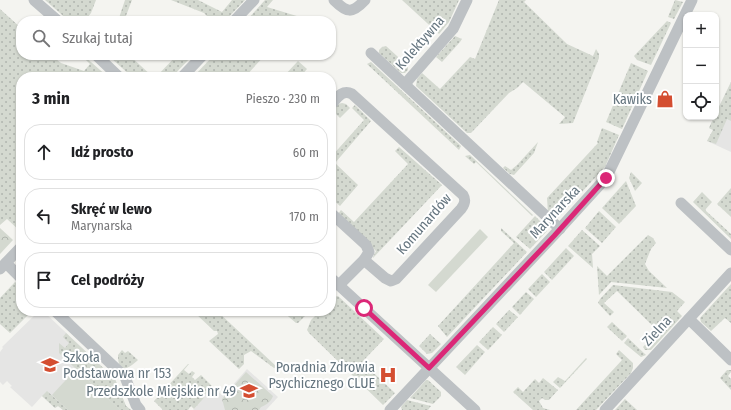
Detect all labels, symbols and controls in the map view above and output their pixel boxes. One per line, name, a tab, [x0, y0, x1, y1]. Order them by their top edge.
street label: Kolektywna	[392, 12, 448, 73]
map controls	[683, 12, 719, 120]
button: +	[683, 12, 719, 48]
search box	[16, 16, 336, 60]
icon: search	[30, 27, 52, 49]
text: Szukaj tutaj	[62, 29, 133, 47]
button: −	[683, 48, 719, 84]
button: locate	[683, 84, 719, 120]
text: 3 min	[32, 88, 70, 109]
shop icon: Kawiks	[655, 89, 675, 109]
text: Pieszo · 230 m	[246, 91, 320, 106]
place label: Kawiks	[613, 91, 652, 108]
icon: ahead	[33, 141, 55, 163]
text: Idź prosto	[71, 143, 133, 161]
text: 60 m	[293, 145, 319, 160]
route end	[597, 169, 615, 187]
street label: Marynarska	[526, 182, 584, 242]
street label: Komunardów	[393, 190, 455, 258]
text: Skręć w lewo	[71, 200, 152, 218]
icon: left	[33, 205, 55, 227]
text: 170 m	[289, 209, 319, 224]
text: Marynarska	[71, 218, 132, 233]
icon: arrive	[33, 269, 55, 291]
text: Cel podróży	[71, 271, 144, 289]
route start	[355, 299, 373, 317]
street label: Zielna	[639, 312, 675, 350]
place label: Szkoła Podstawowa nr 153	[63, 349, 171, 382]
school or university icon: Szkoła Podstawowa nr 153	[40, 355, 60, 375]
place label: Poradnia Zdrowia Psychicznego CLUE	[269, 359, 375, 392]
hospital icon: Poradnia Zdrowia Psychicznego CLUE	[378, 365, 398, 385]
school or university icon: Przedszkole Miejskie nr 49	[239, 381, 259, 401]
place label: Przedszkole Miejskie nr 49	[86, 383, 236, 400]

